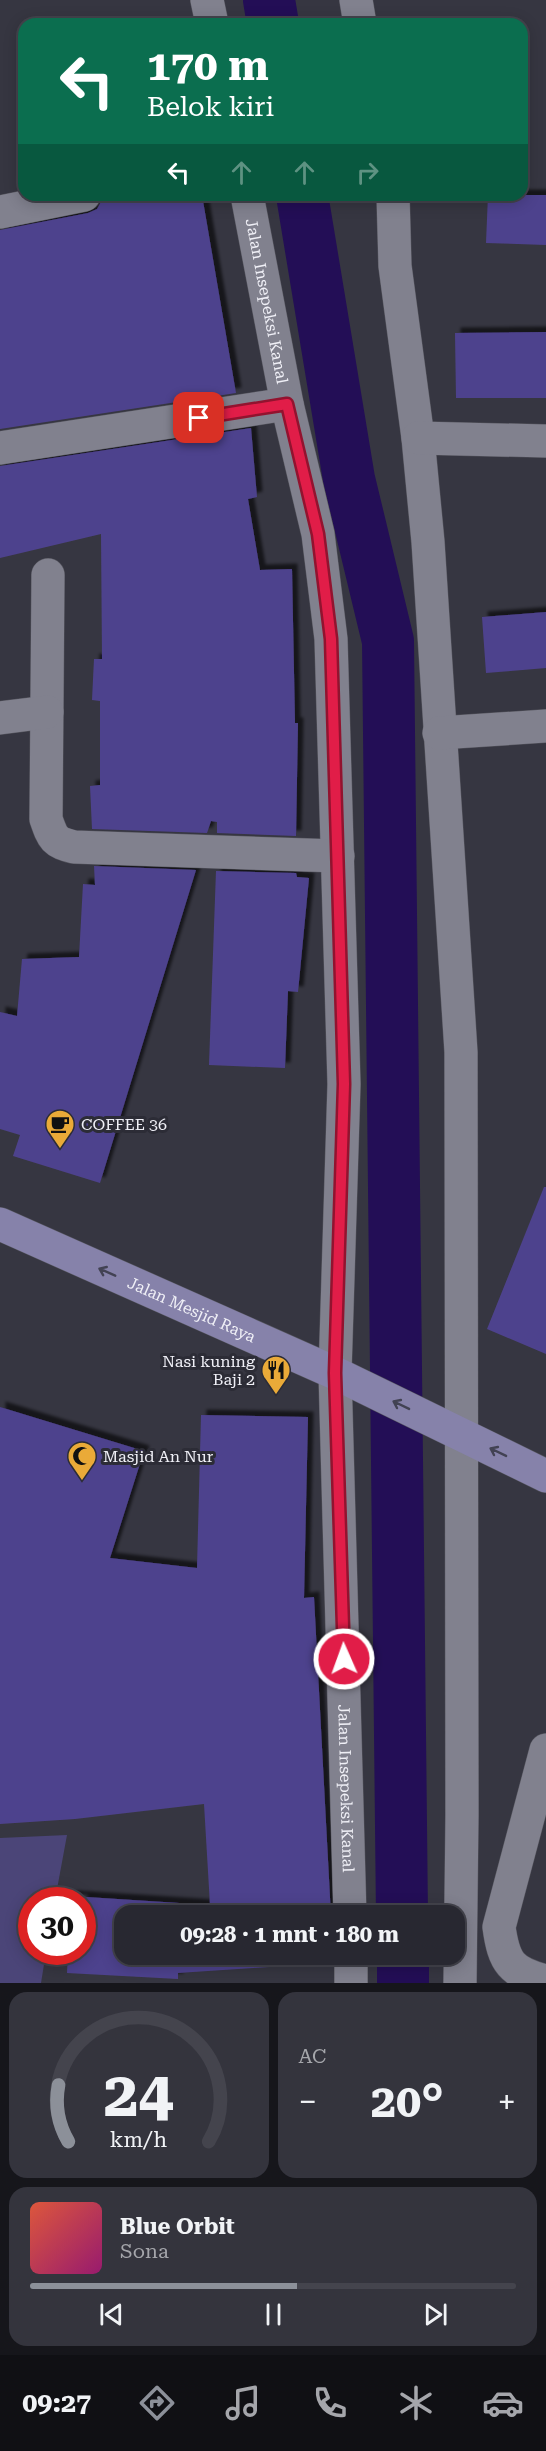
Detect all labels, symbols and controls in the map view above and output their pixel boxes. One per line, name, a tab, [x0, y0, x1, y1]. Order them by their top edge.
text: 170 m	[147, 41, 269, 90]
icon: left	[48, 42, 126, 120]
text: Belok kiri	[147, 91, 274, 123]
icon: left	[162, 156, 195, 189]
icon: ahead	[225, 156, 258, 189]
icon: ahead	[288, 156, 321, 189]
icon: right	[351, 156, 384, 189]
street label: Jalan Insepeksi Kanal	[242, 217, 292, 385]
pin	[173, 392, 224, 443]
icon: arrive	[182, 401, 215, 434]
cafe icon: COFFEE 36	[44, 1108, 76, 1150]
place label: COFFEE 36	[81, 1115, 167, 1134]
one-way arrow	[98, 1265, 116, 1276]
street label: Jalan Mesjid Raya	[125, 1273, 259, 1346]
place label: Nasi kuning Baji 2	[162, 1352, 256, 1389]
restaurant icon: Nasi kuning Baji 2	[260, 1354, 292, 1396]
one-way arrow	[392, 1399, 410, 1411]
mosque icon: Masjid An Nur	[66, 1440, 98, 1482]
one-way arrow	[489, 1446, 507, 1458]
place label: Masjid An Nur	[103, 1447, 214, 1466]
position arrow	[312, 1627, 376, 1691]
street label: Jalan Insepeksi Kanal	[335, 1704, 358, 1873]
speed limit sign: 30	[18, 1887, 96, 1965]
text: 09:28 · 1 mnt · 180 m	[180, 1922, 399, 1947]
text: AC	[299, 2044, 326, 2068]
text: 24	[104, 2058, 174, 2131]
text: 20°	[371, 2075, 444, 2128]
text: −	[299, 2082, 317, 2121]
text: +	[498, 2082, 516, 2121]
text: km/h	[110, 2127, 168, 2152]
text: Blue Orbit	[120, 2214, 235, 2239]
text: Sona	[120, 2239, 169, 2263]
icon: previous	[95, 2298, 128, 2331]
icon: pause	[257, 2298, 290, 2331]
icon: next	[419, 2298, 452, 2331]
icon: directions	[136, 2382, 178, 2424]
icon: music	[222, 2382, 264, 2424]
icon: phone	[309, 2382, 351, 2424]
icon: climate	[395, 2382, 437, 2424]
icon: car	[482, 2382, 524, 2424]
text: 09:27	[22, 2387, 91, 2419]

